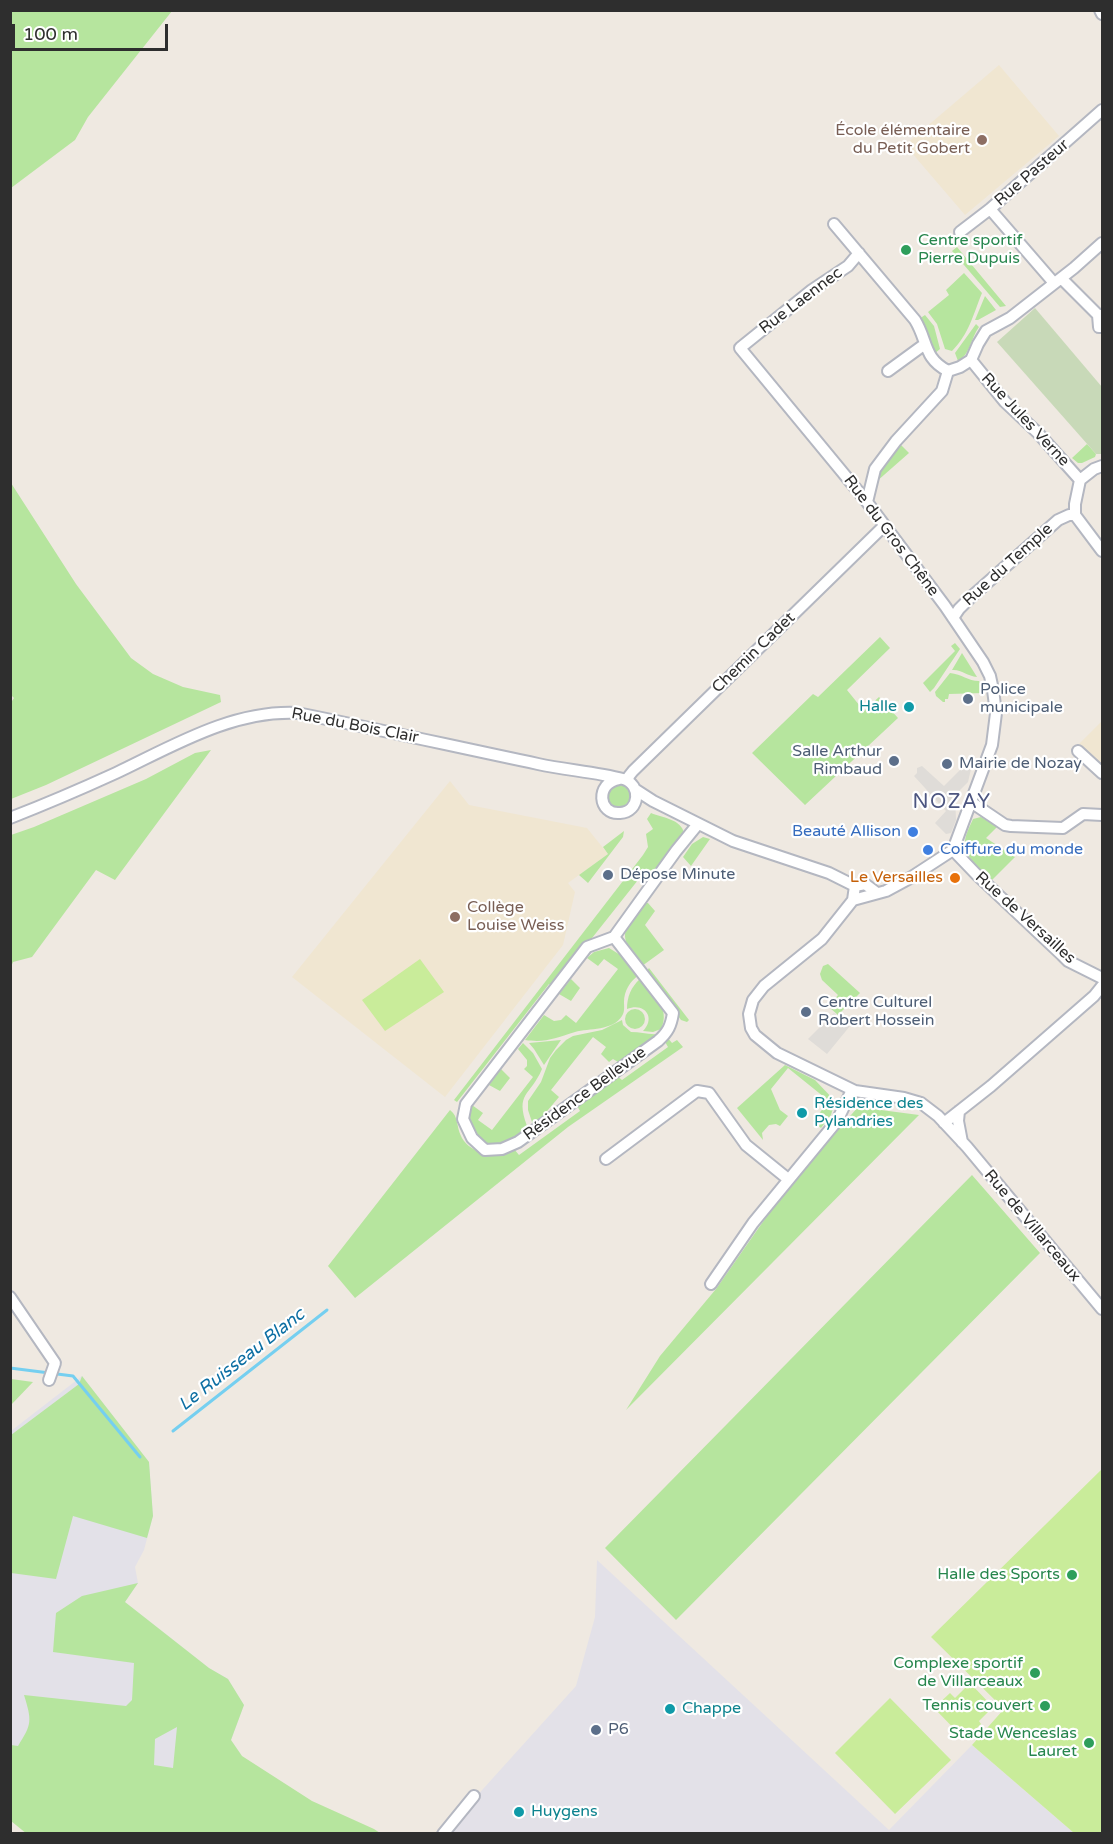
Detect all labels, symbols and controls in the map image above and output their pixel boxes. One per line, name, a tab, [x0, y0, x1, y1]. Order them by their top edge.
scale bar	[15, 12, 171, 50]
text: 100 m	[23, 23, 78, 45]
place label: École élémentaire du Petit Gobert	[835, 121, 970, 159]
marker: École élémentaire du Petit Gobert	[975, 133, 989, 147]
street label: Rue Pasteur	[991, 136, 1073, 210]
place label: Centre sportif Pierre Dupuis	[918, 231, 1023, 269]
marker: Centre sportif Pierre Dupuis	[899, 243, 913, 257]
street label: Rue Laennec	[756, 264, 846, 338]
street label: Rue Jules Verne	[977, 369, 1073, 471]
street label: Rue du Gros Chêne	[839, 472, 943, 600]
street label: Rue du Temple	[959, 520, 1057, 610]
street label: Chemin Cadet	[709, 609, 799, 697]
place label: Police municipale	[980, 680, 1063, 718]
marker: Police municipale	[961, 692, 975, 706]
place label: Halle	[859, 697, 897, 717]
marker: Halle	[902, 700, 916, 714]
street label: Rue du Bois Clair	[290, 704, 420, 748]
place label: Salle Arthur Rimbaud	[792, 742, 882, 780]
marker: Salle Arthur Rimbaud	[887, 754, 901, 768]
place label: Mairie de Nozay	[959, 754, 1082, 774]
marker: Mairie de Nozay	[940, 757, 954, 771]
district label: NOZAY	[912, 791, 992, 815]
place label: Beauté Allison	[792, 822, 901, 842]
marker: Beauté Allison	[906, 825, 920, 839]
place label: Coiffure du monde	[940, 840, 1083, 860]
marker: Coiffure du monde	[921, 843, 935, 857]
place label: Dépose Minute	[620, 865, 735, 885]
marker: Dépose Minute	[601, 868, 615, 882]
place label: Le Versailles	[850, 868, 943, 888]
street label: Rue de Versailles	[971, 868, 1079, 968]
marker: Le Versailles	[948, 871, 962, 885]
place label: Collège Louise Weiss	[467, 898, 564, 936]
marker: Collège Louise Weiss	[448, 910, 462, 924]
place label: Centre Culturel Robert Hossein	[818, 993, 934, 1031]
marker: Centre Culturel Robert Hossein	[799, 1005, 813, 1019]
street label: Résidence Bellevue	[520, 1043, 650, 1145]
place label: Résidence des Pylandries	[814, 1094, 924, 1132]
marker: Résidence des Pylandries	[795, 1106, 809, 1120]
street label: Rue de Villarceaux	[980, 1166, 1084, 1286]
water label: Le Ruisseau Blanc	[175, 1304, 309, 1416]
place label: Halle des Sports	[937, 1565, 1060, 1585]
marker: Halle des Sports	[1065, 1568, 1079, 1582]
place label: Complexe sportif de Villarceaux	[893, 1654, 1023, 1692]
marker: Complexe sportif de Villarceaux	[1028, 1666, 1042, 1680]
place label: Tennis couvert	[922, 1696, 1033, 1716]
place label: Chappe	[682, 1699, 741, 1719]
marker: Tennis couvert	[1038, 1699, 1052, 1713]
marker: Chappe	[663, 1702, 677, 1716]
place label: P6	[608, 1720, 629, 1740]
marker: P6	[589, 1723, 603, 1737]
place label: Stade Wenceslas Lauret	[949, 1724, 1077, 1762]
marker: Stade Wenceslas Lauret	[1082, 1736, 1096, 1750]
place label: Huygens	[531, 1802, 598, 1822]
marker: Huygens	[512, 1805, 526, 1819]

